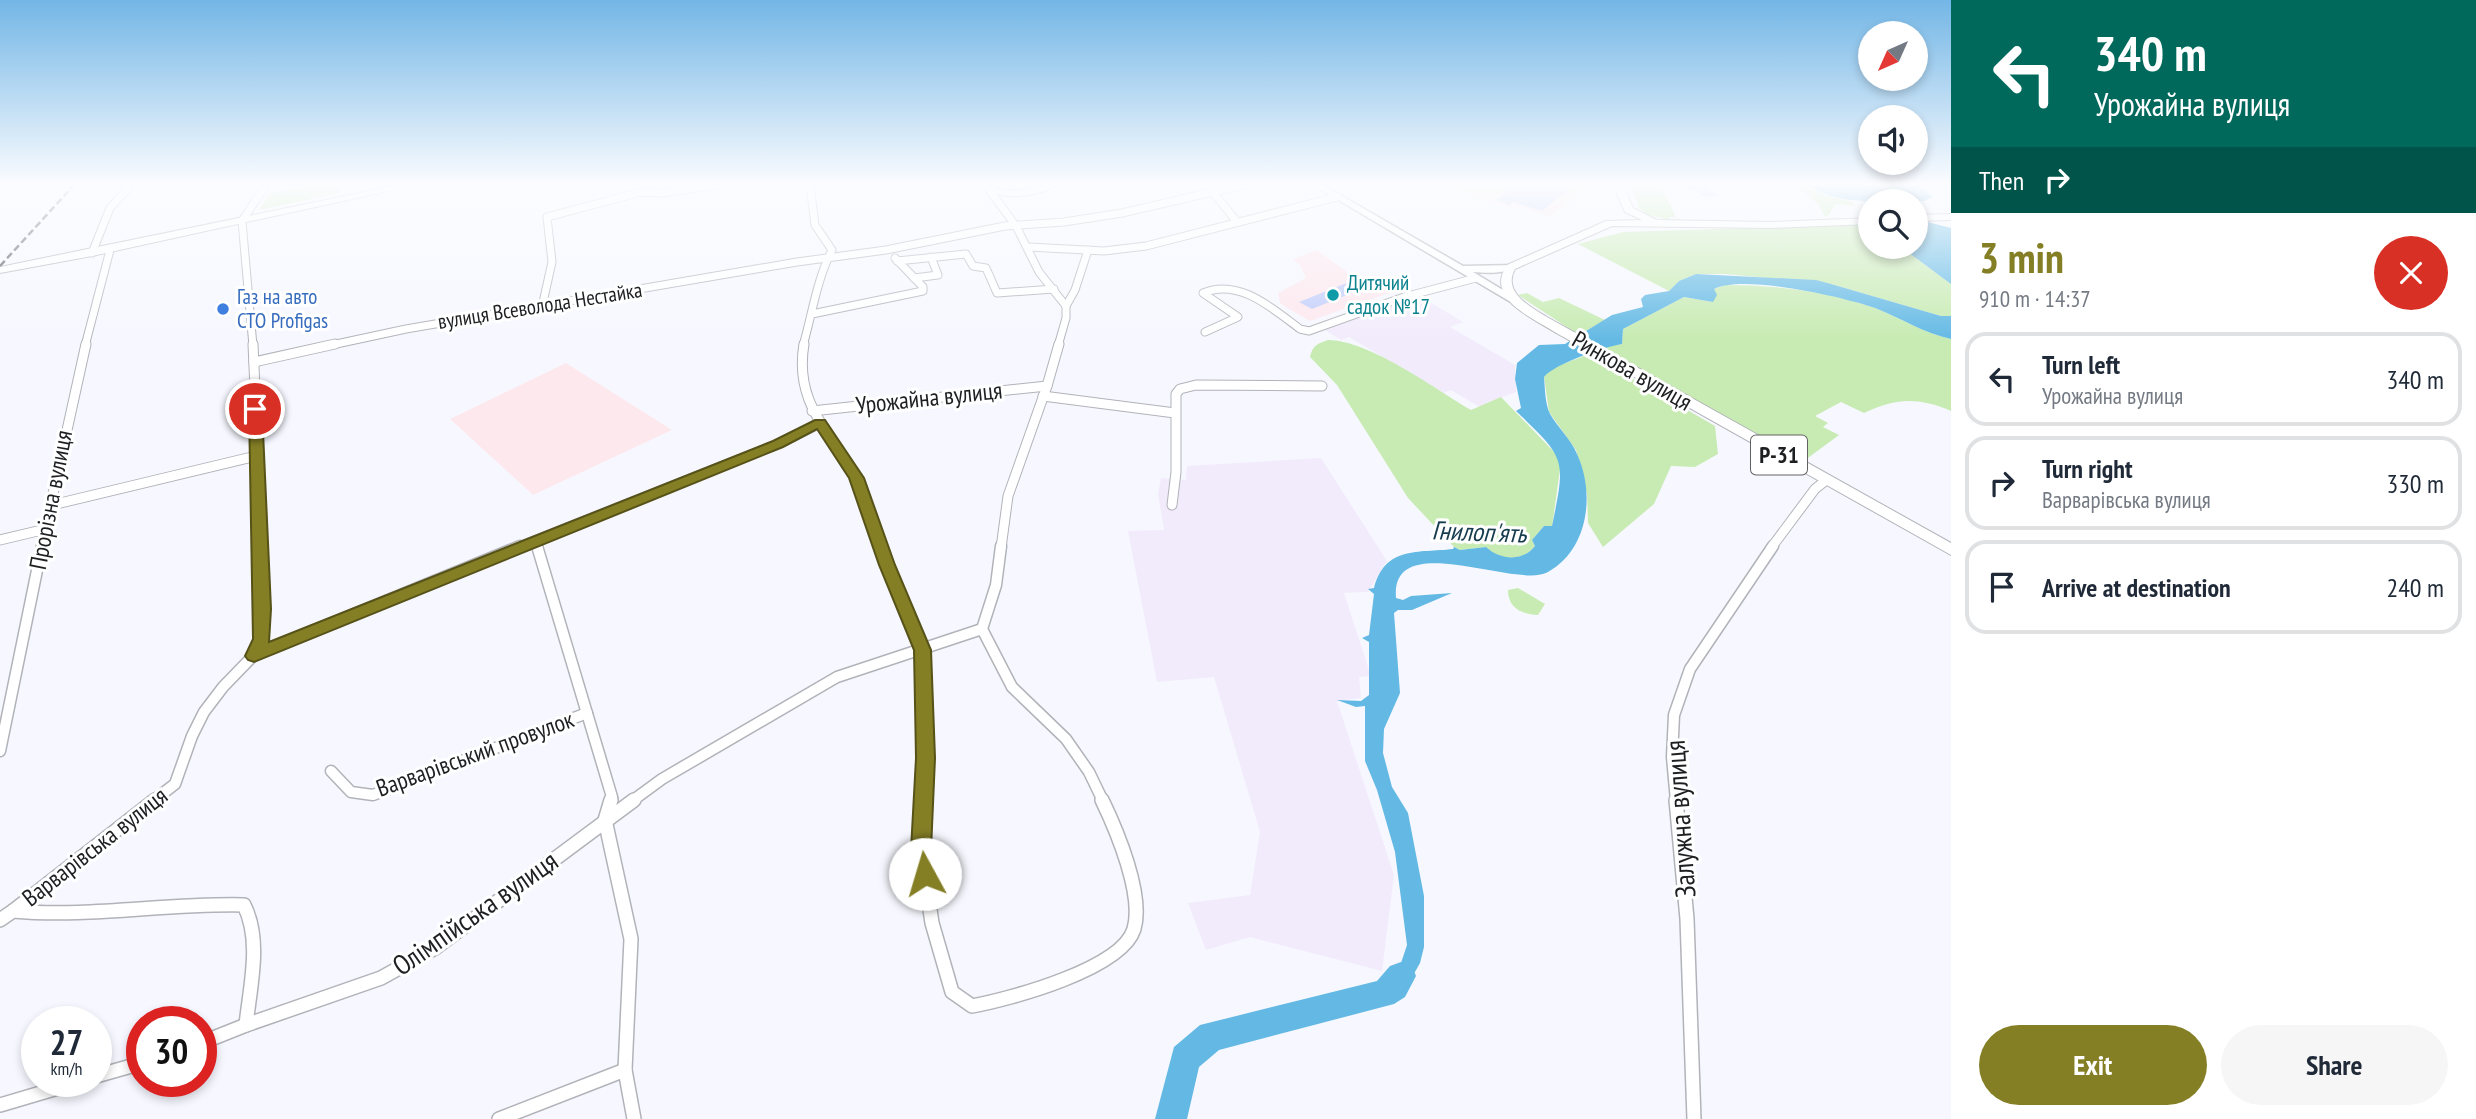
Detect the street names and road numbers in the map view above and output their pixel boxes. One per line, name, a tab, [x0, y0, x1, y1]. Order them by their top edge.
street label: вулиця Всеволода Нестайка	[436, 276, 644, 335]
street label: Ринкова вулиця	[1567, 324, 1698, 417]
street label: Урожайна вулиця	[854, 374, 1004, 421]
street label: Прорізна вулиця	[22, 428, 79, 572]
road number: Р-31	[1751, 436, 1807, 475]
street label: Варварівський провулок	[372, 703, 578, 804]
street label: Залужна вулиця	[1656, 739, 1703, 899]
street label: Варварівська вулиця	[16, 780, 174, 913]
street label: Олімпійська вулиця	[385, 842, 565, 983]

